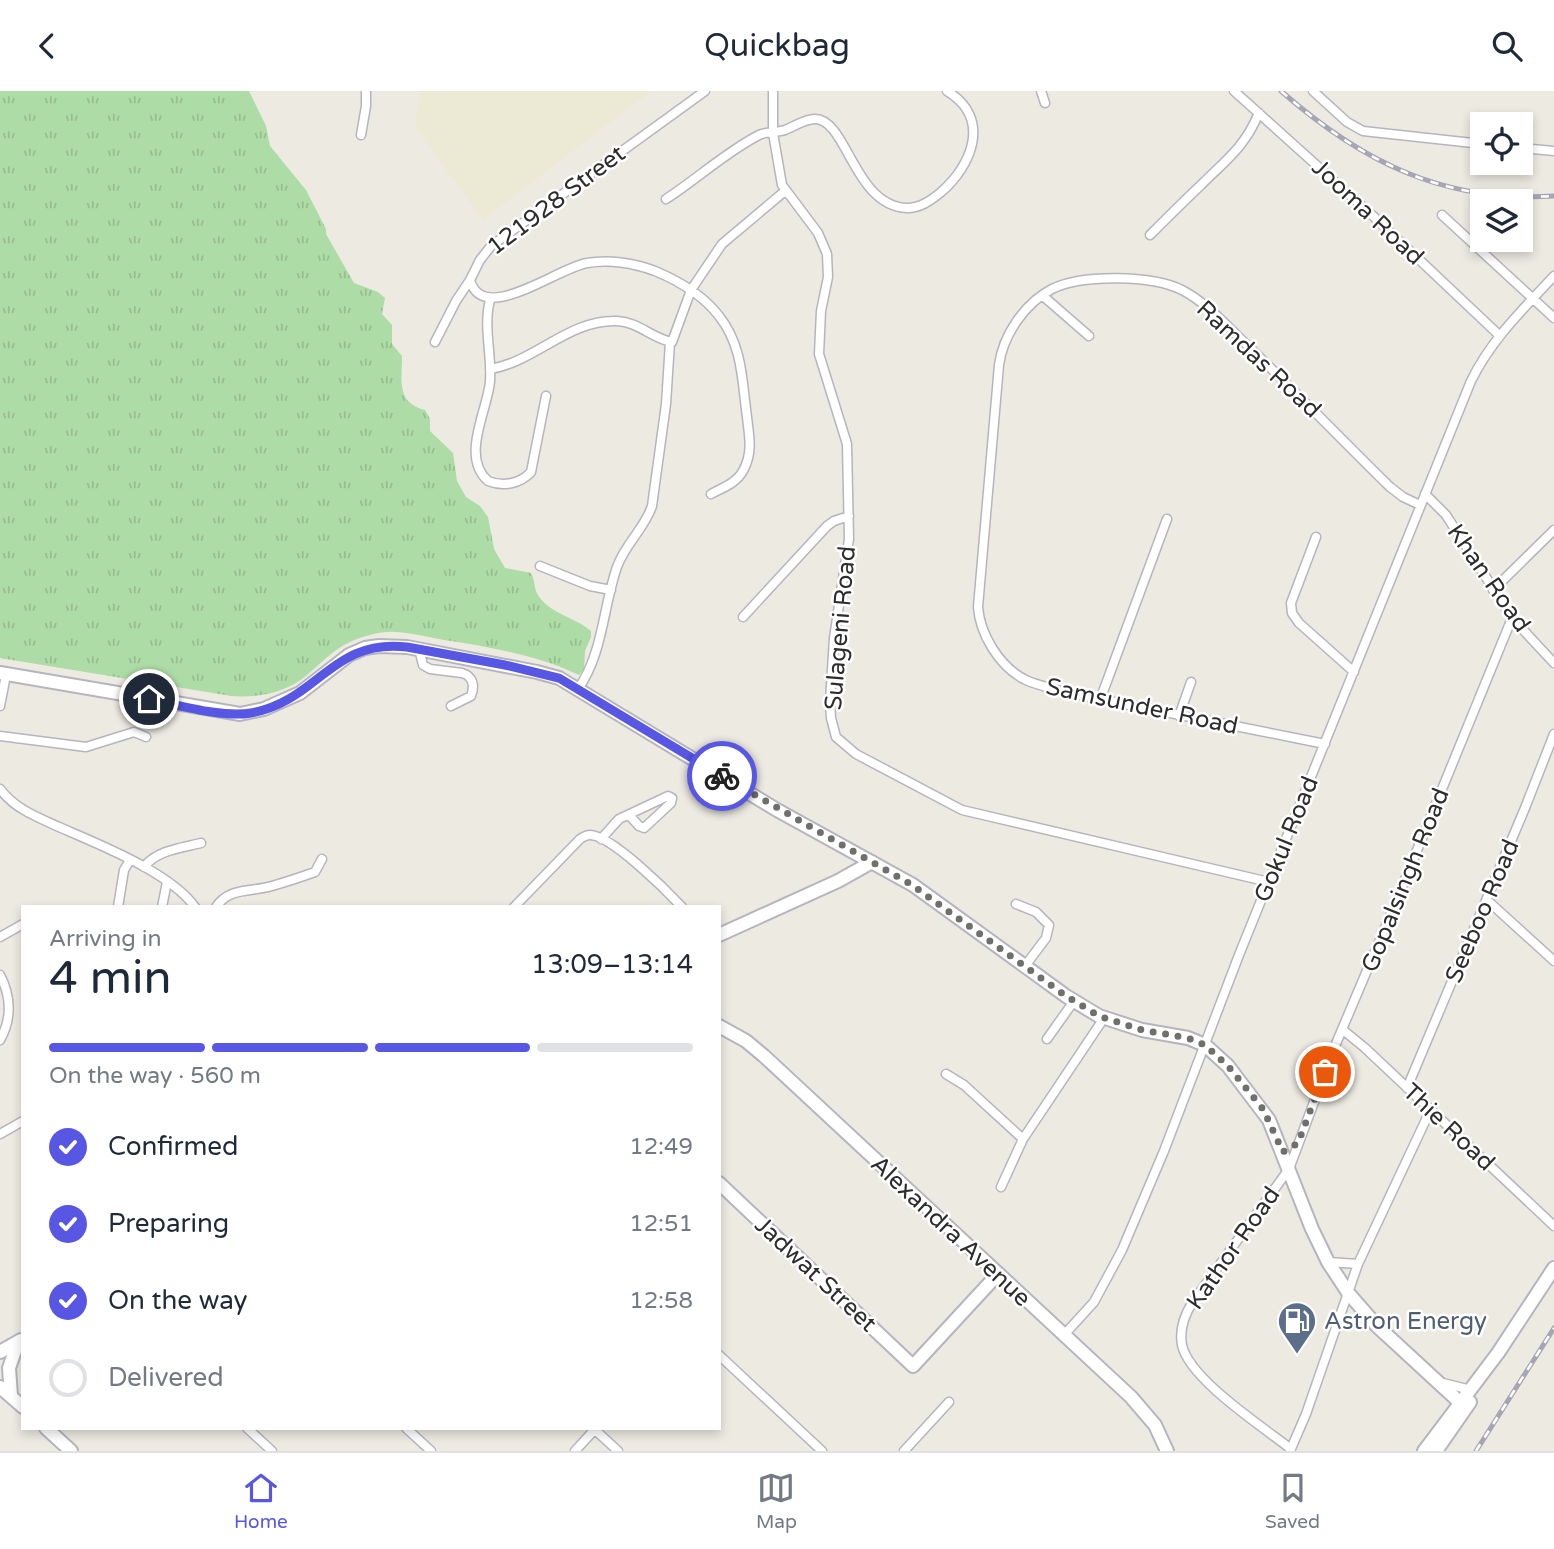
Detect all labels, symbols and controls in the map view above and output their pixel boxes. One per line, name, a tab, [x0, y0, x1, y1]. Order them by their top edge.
icon: back	[28, 27, 66, 65]
text: Quickbag	[704, 27, 850, 65]
icon: search	[1488, 27, 1526, 65]
map controls	[1470, 112, 1533, 252]
button: locate	[1470, 112, 1533, 175]
street label: 121928 Street	[482, 139, 631, 262]
street label: Jooma Road	[1306, 153, 1430, 272]
button: layers	[1470, 189, 1533, 252]
street label: Ramdas Road	[1191, 294, 1327, 424]
street label: Khan Road	[1441, 519, 1536, 638]
street label: Sulageni Road	[819, 545, 862, 711]
pin	[119, 669, 179, 729]
street label: Samsunder Road	[1043, 672, 1241, 741]
icon: home	[130, 680, 168, 718]
courier	[687, 741, 757, 811]
icon: bike	[703, 757, 741, 795]
street label: Gokul Road	[1248, 772, 1325, 906]
street label: Gopalsingh Road	[1355, 784, 1456, 976]
street label: Seeboo Road	[1439, 835, 1526, 987]
text: Arriving in	[49, 925, 162, 953]
text: 13:09–13:14	[531, 949, 693, 980]
text: 4 min	[49, 951, 172, 1006]
pin	[1295, 1042, 1355, 1102]
icon: bag	[1306, 1053, 1344, 1091]
text: On the way · 560 m	[49, 1062, 261, 1090]
street label: Thie Road	[1397, 1077, 1501, 1177]
icon: check	[49, 1128, 87, 1166]
text: Confirmed	[108, 1131, 238, 1162]
text: 12:49	[629, 1133, 693, 1161]
street label: Alexandra Avenue	[865, 1150, 1037, 1313]
street label: Kathor Road	[1180, 1181, 1286, 1315]
icon: check	[49, 1205, 87, 1243]
text: Preparing	[108, 1208, 229, 1239]
text: 12:51	[629, 1210, 693, 1238]
street label: Jadwat Street	[749, 1211, 883, 1338]
icon: check	[49, 1282, 87, 1320]
text: On the way	[108, 1285, 248, 1316]
text: 12:58	[629, 1287, 693, 1315]
fuel station icon: Astron Energy	[1276, 1300, 1318, 1355]
place label: Astron Energy	[1324, 1307, 1487, 1336]
text: Delivered	[108, 1362, 224, 1393]
tab: Home	[234, 1469, 288, 1533]
tab: Map	[756, 1469, 797, 1533]
tab: Saved	[1265, 1469, 1320, 1533]

